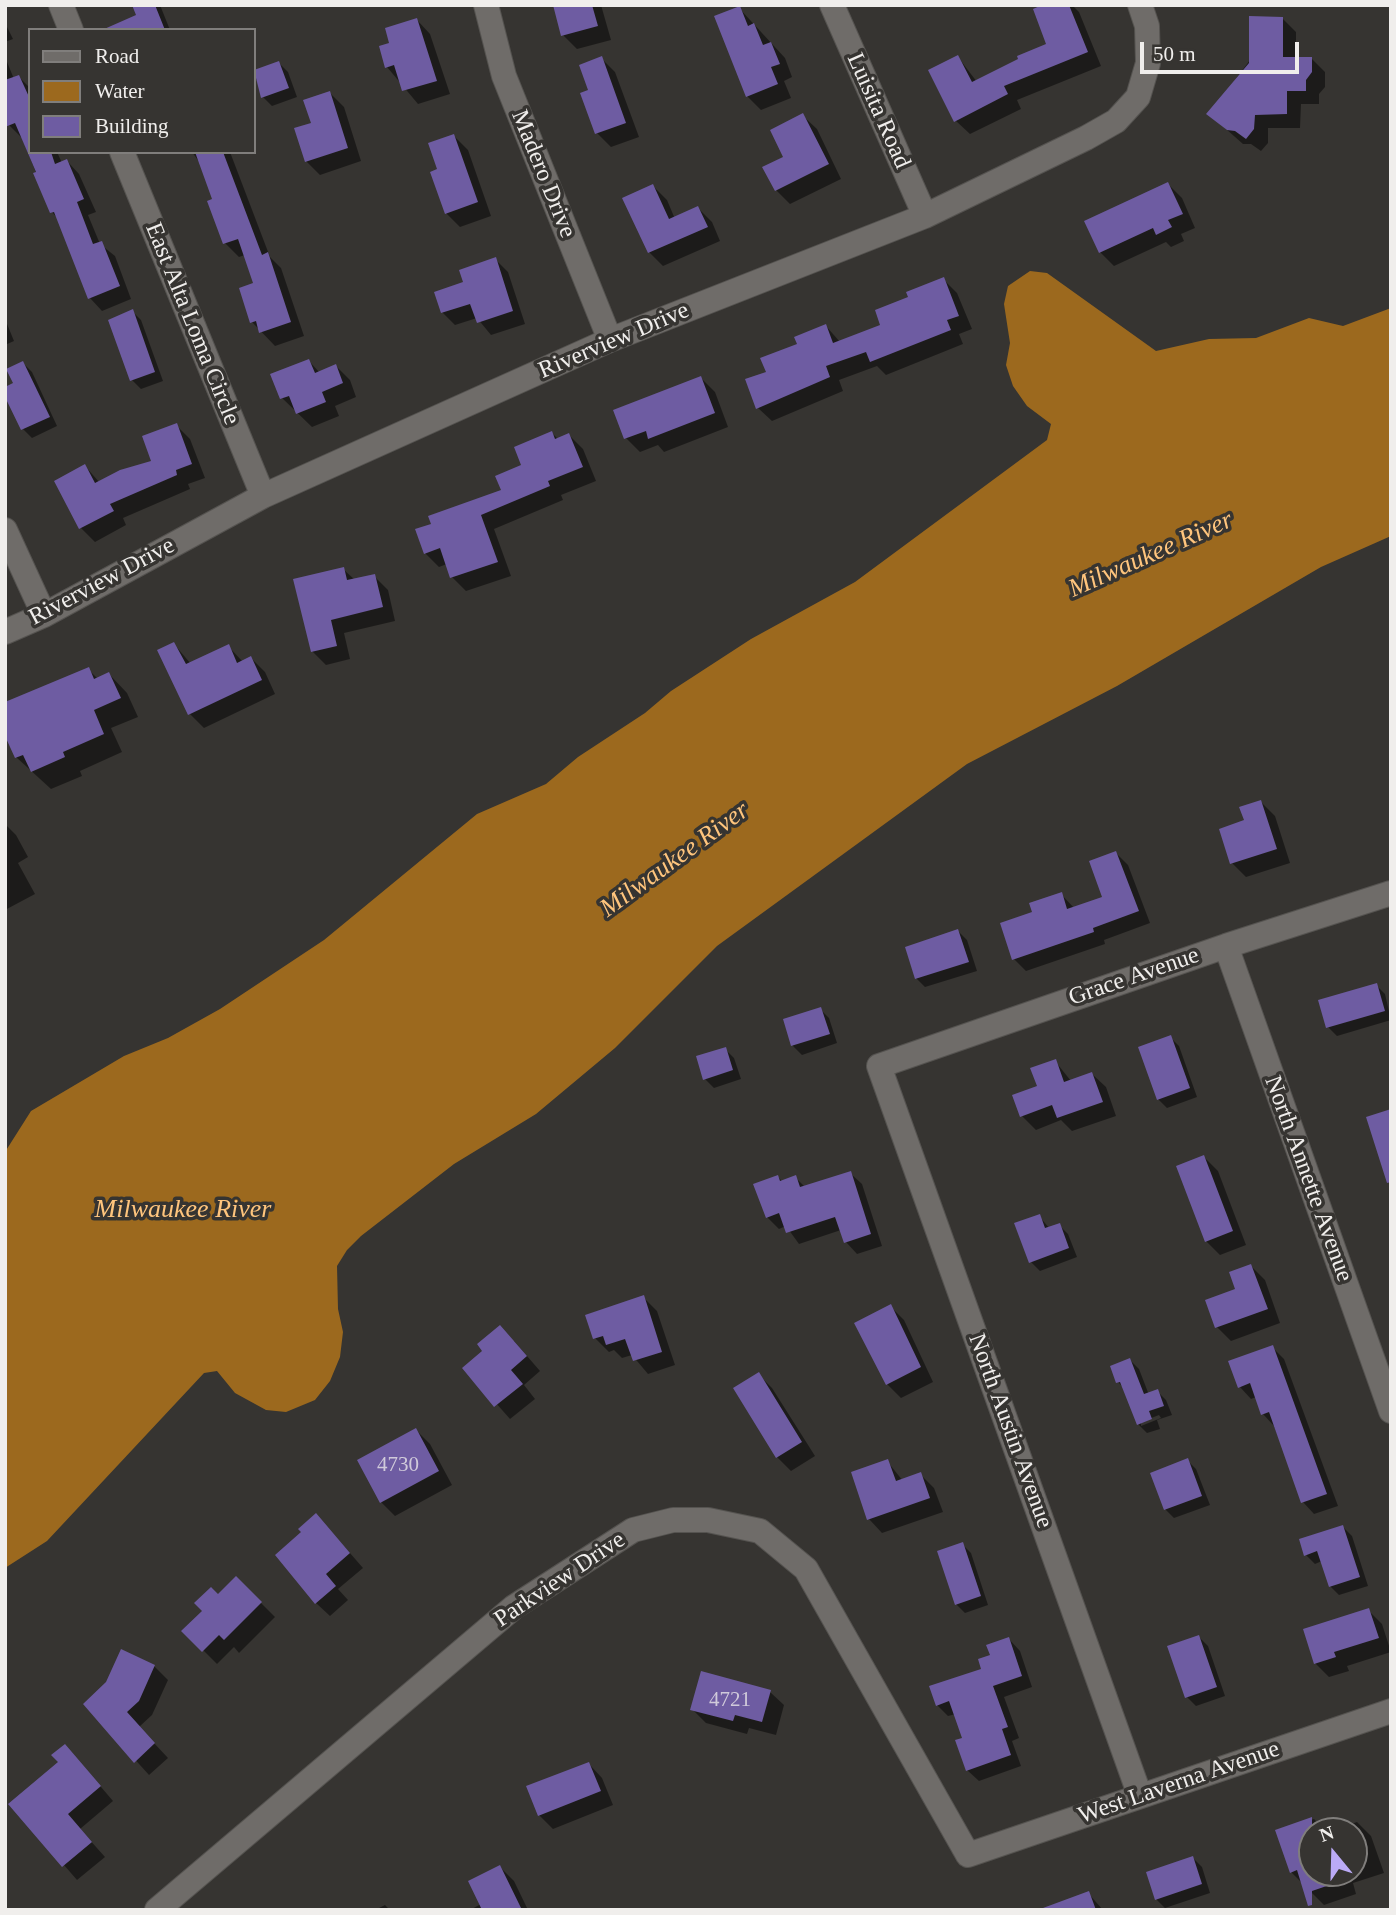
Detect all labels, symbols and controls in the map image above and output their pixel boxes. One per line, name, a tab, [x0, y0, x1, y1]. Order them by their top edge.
legend	[28, 28, 256, 154]
scale bar	[1144, 28, 1303, 72]
text: 50 m	[1153, 42, 1196, 66]
text: Road	[95, 44, 139, 68]
street label: Luisita Road	[840, 49, 916, 173]
text: Water	[95, 79, 145, 103]
street label: Madero Drive	[504, 106, 582, 242]
text: Building	[95, 114, 169, 138]
street label: East Alta Loma Circle	[138, 219, 246, 429]
street label: Riverview Drive	[534, 296, 694, 386]
water label: Milwaukee River	[1064, 505, 1238, 605]
street label: Riverview Drive	[24, 532, 180, 632]
water label: Milwaukee River	[594, 795, 756, 925]
street label: Grace Avenue	[1065, 941, 1203, 1013]
street label: North Annette Avenue	[1257, 1072, 1359, 1286]
water label: Milwaukee River	[95, 1194, 271, 1226]
street label: North Austin Avenue	[961, 1330, 1059, 1532]
house number: 4730	[377, 1452, 419, 1478]
street label: Parkview Drive	[489, 1526, 631, 1634]
house number: 4721	[709, 1687, 751, 1713]
street label: West Laverna Avenue	[1075, 1735, 1283, 1831]
north arrow	[1298, 1817, 1368, 1887]
text: N	[1317, 1821, 1337, 1846]

